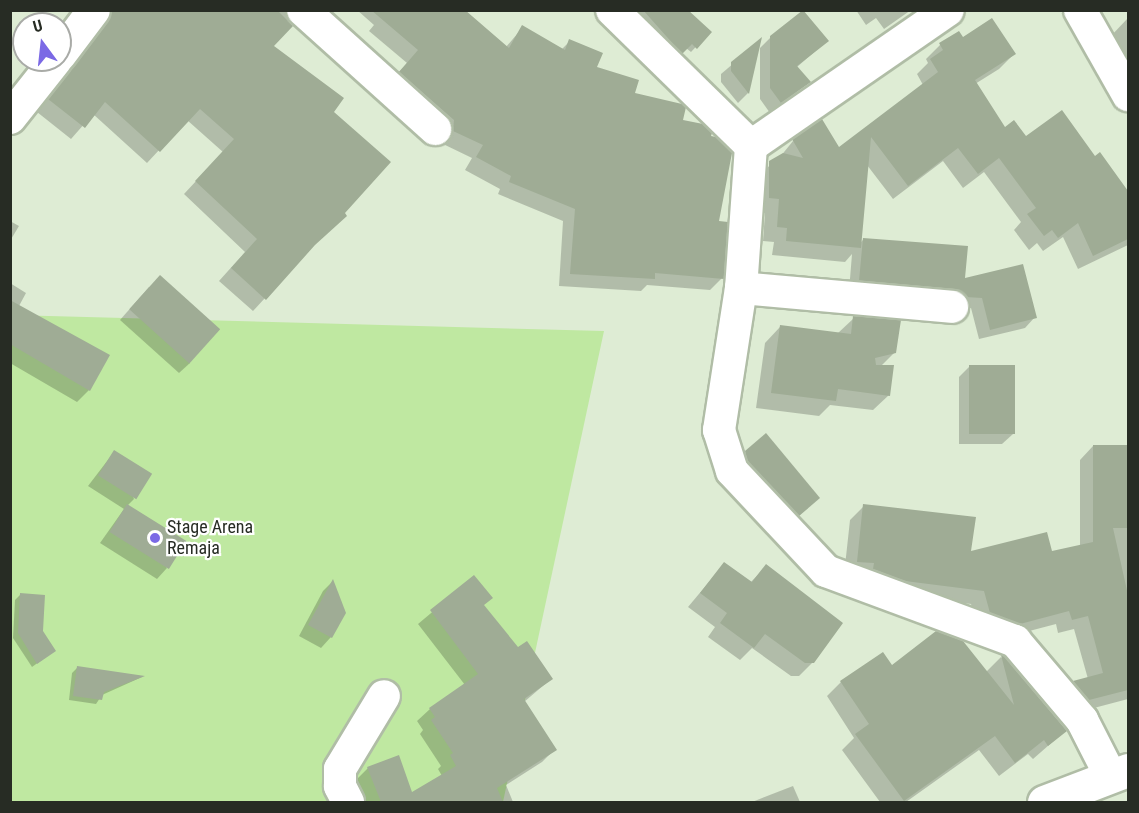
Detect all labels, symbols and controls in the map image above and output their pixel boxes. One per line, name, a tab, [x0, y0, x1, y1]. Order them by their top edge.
north arrow	[12, 12, 72, 72]
text: U	[31, 16, 45, 36]
place label: Stage Arena Remaja	[167, 517, 253, 560]
marker: Stage Arena Remaja	[148, 531, 162, 545]

